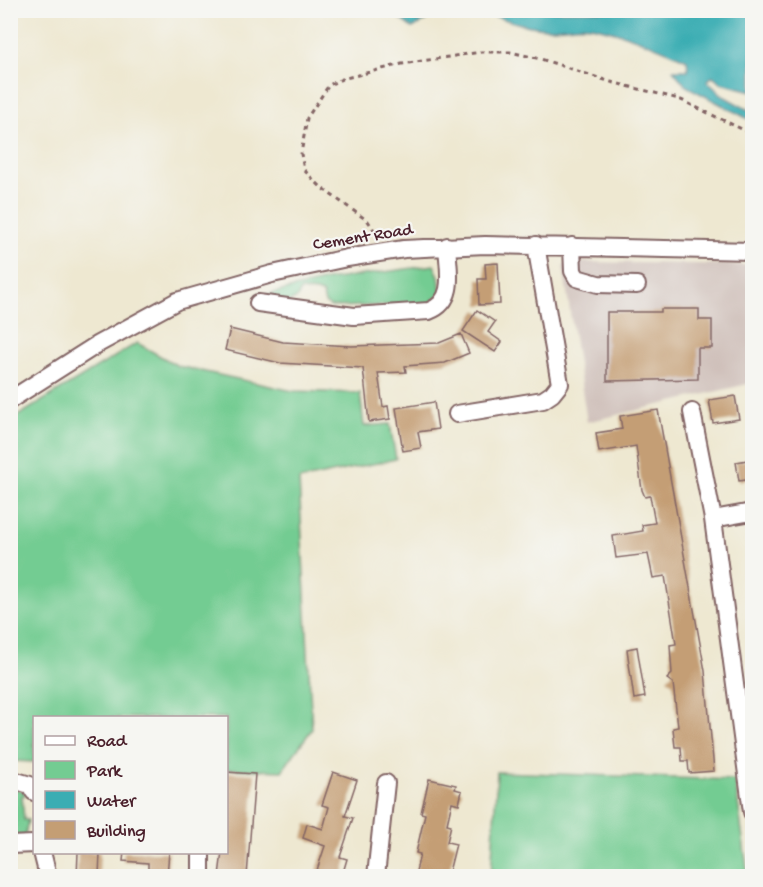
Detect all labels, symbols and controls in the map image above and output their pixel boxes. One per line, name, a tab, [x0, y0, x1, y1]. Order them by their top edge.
street label: Cement Road	[312, 220, 416, 256]
legend	[33, 716, 228, 854]
text: Road	[87, 732, 128, 753]
text: Park	[86, 762, 123, 783]
text: Water	[87, 792, 137, 813]
text: Building	[86, 822, 146, 843]

